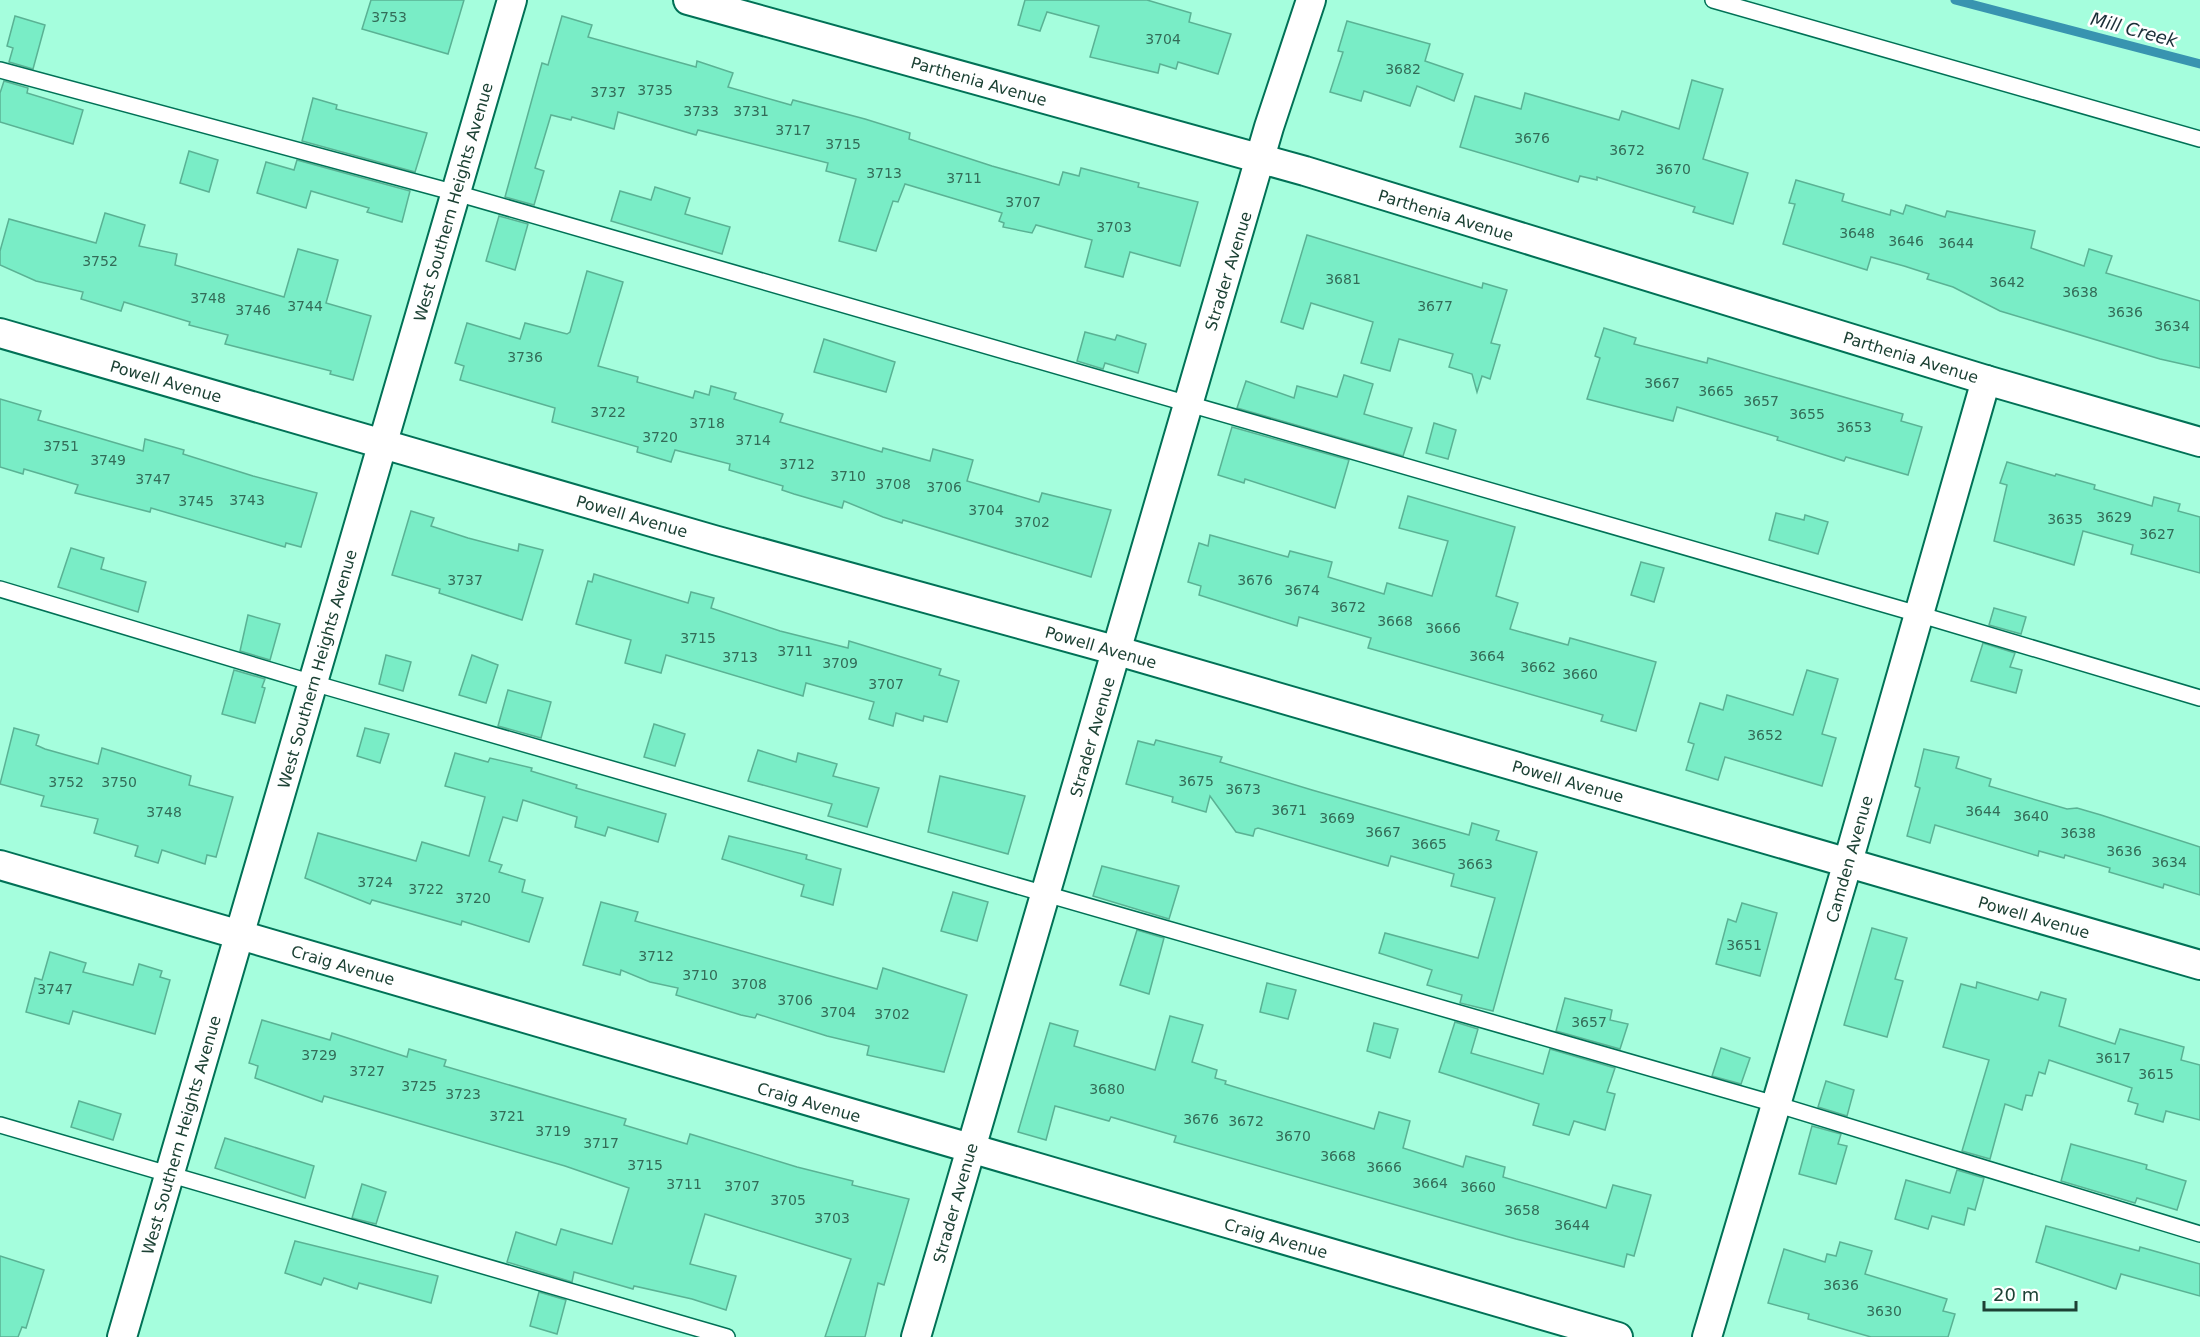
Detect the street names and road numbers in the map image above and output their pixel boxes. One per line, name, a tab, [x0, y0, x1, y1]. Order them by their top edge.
street label: Parthenia Avenue	[909, 53, 1049, 110]
street label: West Southern Heights Avenue	[410, 80, 497, 324]
street label: Parthenia Avenue	[1376, 186, 1516, 245]
street label: Strader Avenue	[1201, 209, 1256, 333]
street label: Parthenia Avenue	[1841, 328, 1981, 387]
street label: Powell Avenue	[108, 356, 224, 406]
street label: Powell Avenue	[574, 491, 690, 541]
street label: West Southern Heights Avenue	[274, 547, 361, 791]
street label: Powell Avenue	[1043, 622, 1159, 672]
street label: Strader Avenue	[1066, 675, 1119, 799]
street label: Powell Avenue	[1510, 756, 1626, 806]
street label: Camden Avenue	[1822, 793, 1877, 925]
street label: Powell Avenue	[1976, 892, 2092, 942]
street label: Craig Avenue	[289, 942, 397, 989]
street label: West Southern Heights Avenue	[138, 1013, 225, 1257]
street label: Craig Avenue	[755, 1079, 863, 1126]
street label: Strader Avenue	[929, 1141, 982, 1265]
street label: Craig Avenue	[1222, 1215, 1330, 1262]

